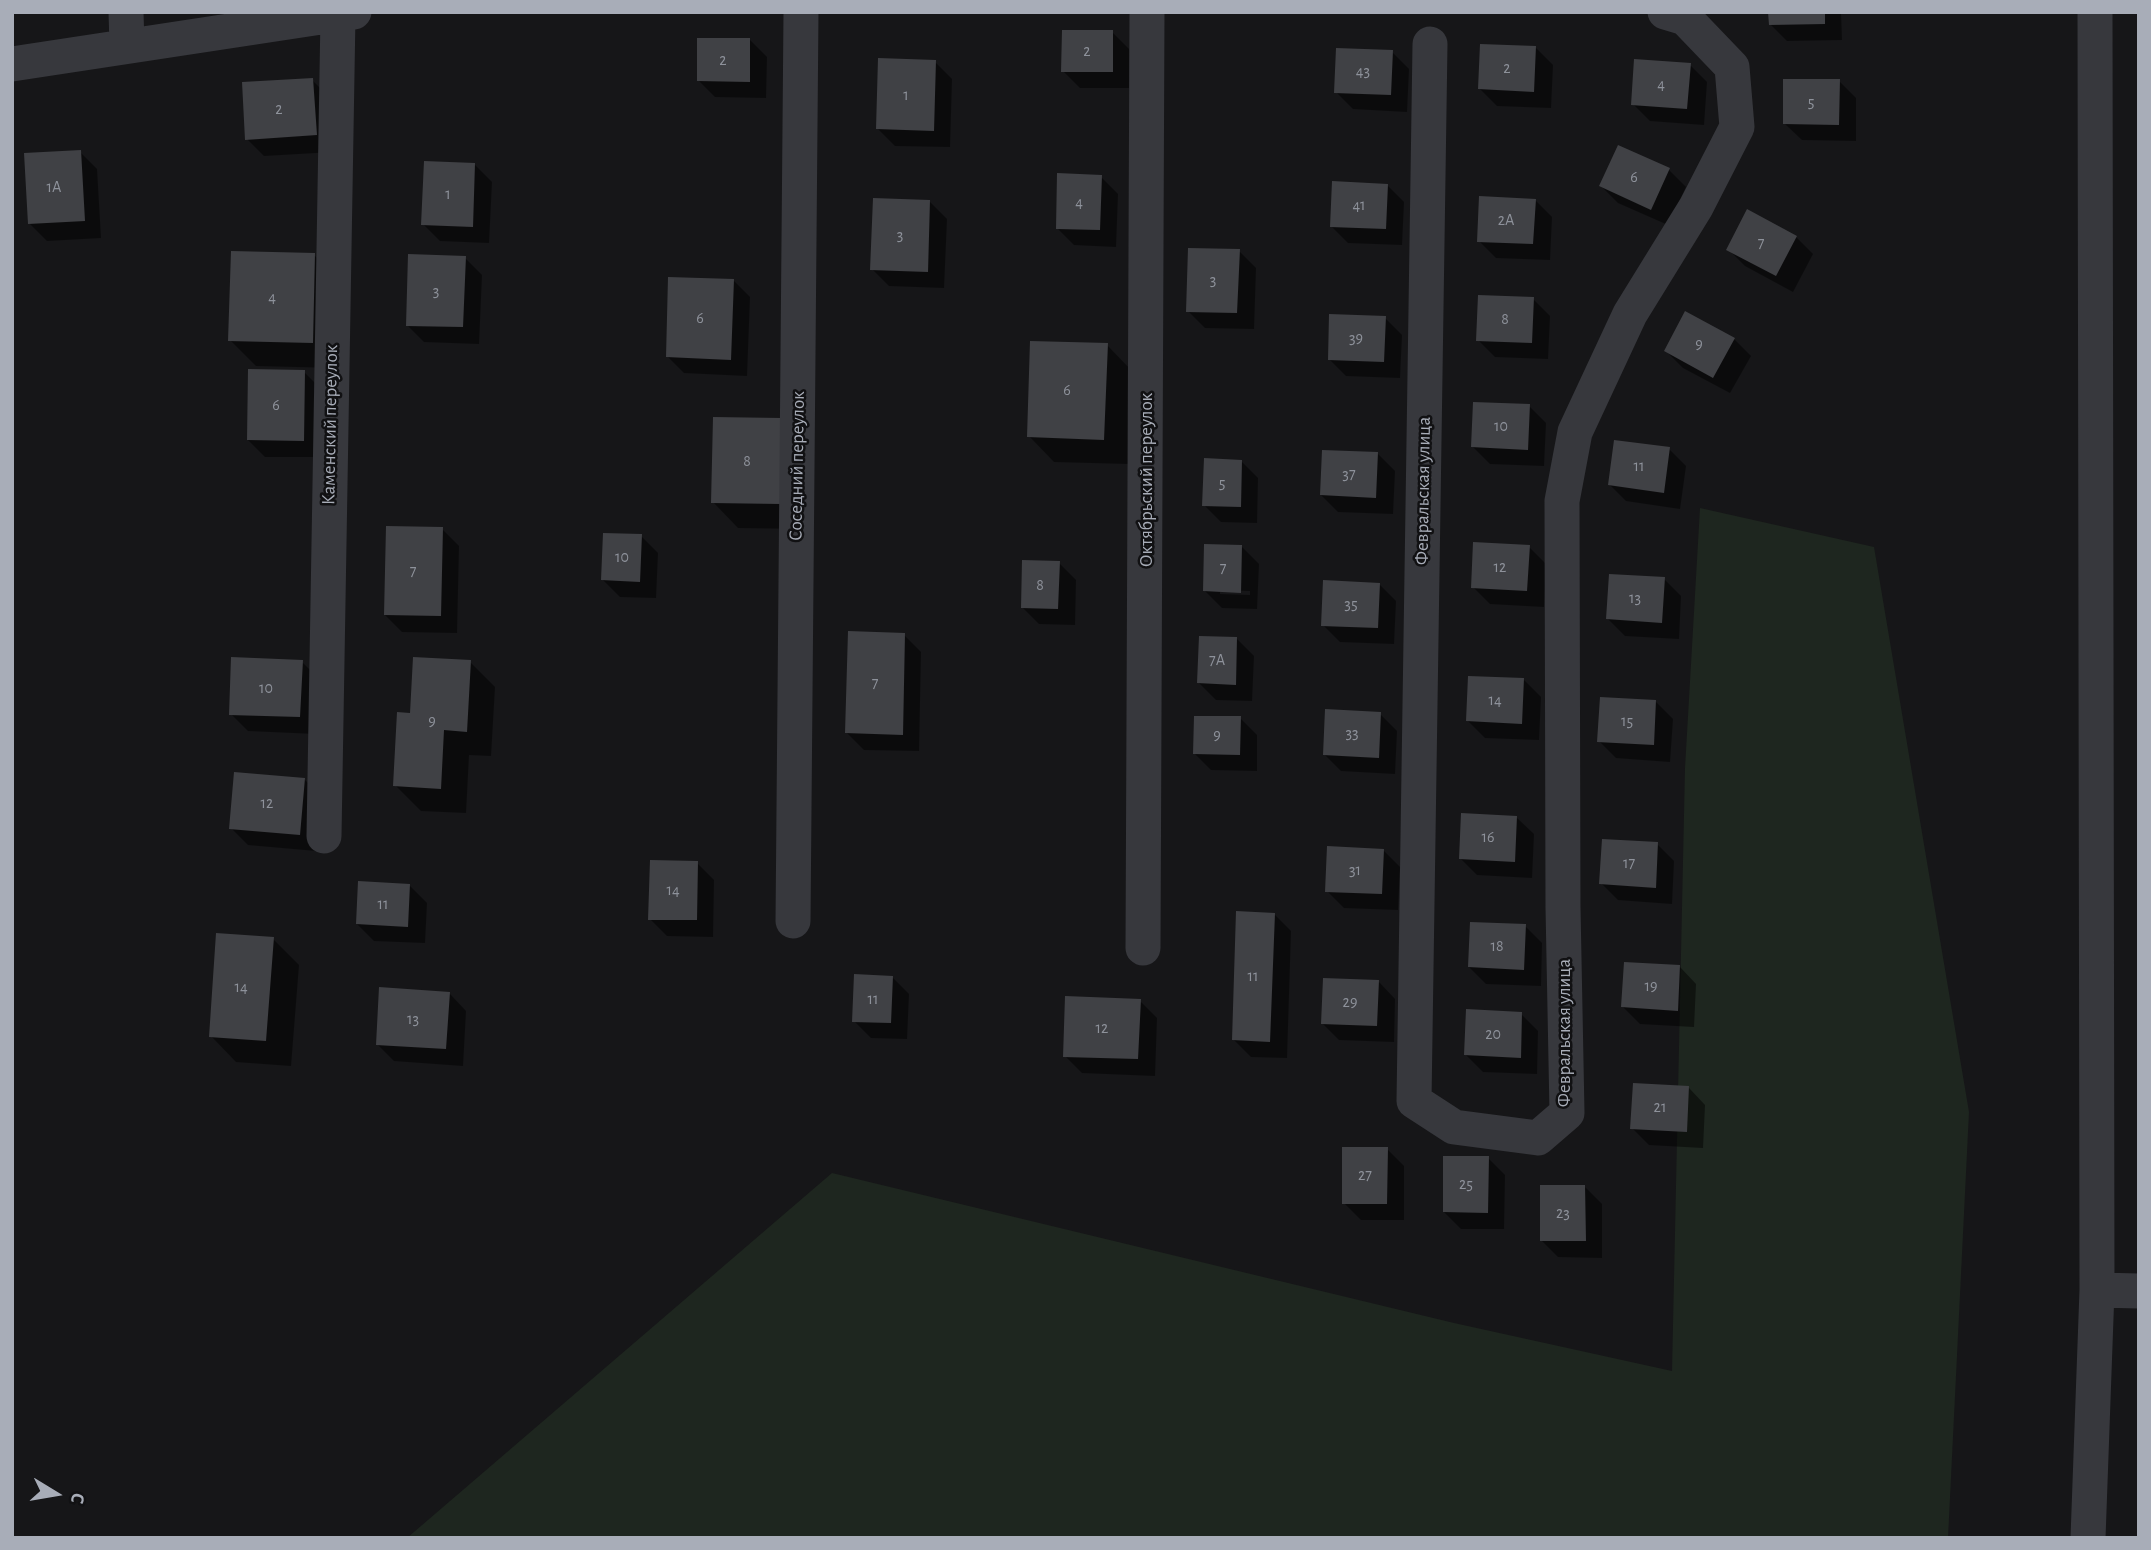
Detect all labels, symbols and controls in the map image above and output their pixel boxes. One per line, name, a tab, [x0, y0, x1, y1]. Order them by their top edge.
house number: 2	[1083, 41, 1091, 61]
house number: 2	[719, 50, 727, 70]
house number: 2	[1503, 58, 1511, 78]
house number: 43	[1356, 61, 1370, 81]
house number: 4	[1657, 74, 1665, 94]
house number: 1	[903, 85, 909, 105]
house number: 5	[1808, 92, 1814, 112]
house number: 2	[275, 99, 283, 119]
house number: 6	[1630, 167, 1638, 187]
house number: 1А	[47, 177, 61, 197]
house number: 1	[445, 184, 451, 204]
house number: 4	[1075, 192, 1083, 212]
house number: 41	[1352, 195, 1366, 215]
house number: 2А	[1498, 210, 1514, 230]
house number: 3	[897, 225, 903, 245]
house number: 7	[1758, 233, 1764, 253]
house number: 3	[1210, 270, 1216, 290]
house number: 3	[433, 281, 439, 301]
house number: 4	[268, 287, 276, 307]
house number: 6	[696, 308, 704, 328]
house number: 8	[1501, 309, 1509, 329]
house number: 39	[1349, 328, 1363, 348]
house number: 9	[1695, 334, 1703, 354]
street label: Каменский переулок	[317, 345, 343, 505]
house number: 6	[1063, 380, 1071, 400]
street label: Соседний переулок	[784, 391, 810, 541]
street label: Октябрьский переулок	[1135, 393, 1157, 567]
house number: 6	[272, 395, 280, 415]
house number: 10	[1494, 416, 1508, 436]
street label: Февральская улица	[1410, 417, 1436, 565]
house number: 8	[743, 451, 751, 471]
house number: 11	[1633, 456, 1645, 476]
house number: 37	[1342, 464, 1356, 484]
house number: 5	[1219, 473, 1225, 493]
house number: 10	[615, 547, 629, 567]
house number: 12	[1494, 557, 1506, 577]
house number: 7	[1220, 558, 1226, 578]
house number: 7	[410, 561, 416, 581]
house number: 8	[1036, 575, 1044, 595]
house number: 13	[1629, 588, 1641, 608]
house number: 35	[1344, 594, 1358, 614]
house number: 7А	[1209, 650, 1225, 670]
house number: 7	[872, 673, 878, 693]
house number: 10	[259, 678, 273, 698]
house number: 14	[1488, 690, 1502, 710]
house number: 9	[428, 711, 436, 731]
house number: 15	[1621, 711, 1633, 731]
house number: 33	[1345, 723, 1359, 743]
house number: 9	[1213, 725, 1221, 745]
house number: 12	[261, 793, 273, 813]
house number: 16	[1481, 827, 1495, 847]
house number: 17	[1623, 853, 1635, 873]
house number: 31	[1349, 860, 1361, 880]
house number: 14	[666, 880, 680, 900]
house number: 11	[377, 894, 389, 914]
house number: 18	[1490, 936, 1504, 956]
street label: Февральская улица	[1553, 959, 1575, 1107]
house number: 11	[1247, 966, 1259, 986]
house number: 19	[1644, 976, 1658, 996]
house number: 14	[234, 977, 248, 997]
house number: 11	[867, 989, 879, 1009]
house number: 29	[1343, 992, 1357, 1012]
house number: 13	[407, 1009, 419, 1029]
house number: 12	[1096, 1018, 1108, 1038]
house number: 20	[1485, 1024, 1501, 1044]
house number: 21	[1654, 1097, 1666, 1117]
house number: 27	[1358, 1165, 1372, 1185]
house number: 25	[1459, 1174, 1473, 1194]
house number: 23	[1556, 1203, 1570, 1223]
north arrow	[21, 1459, 91, 1529]
text: С	[67, 1491, 87, 1505]

